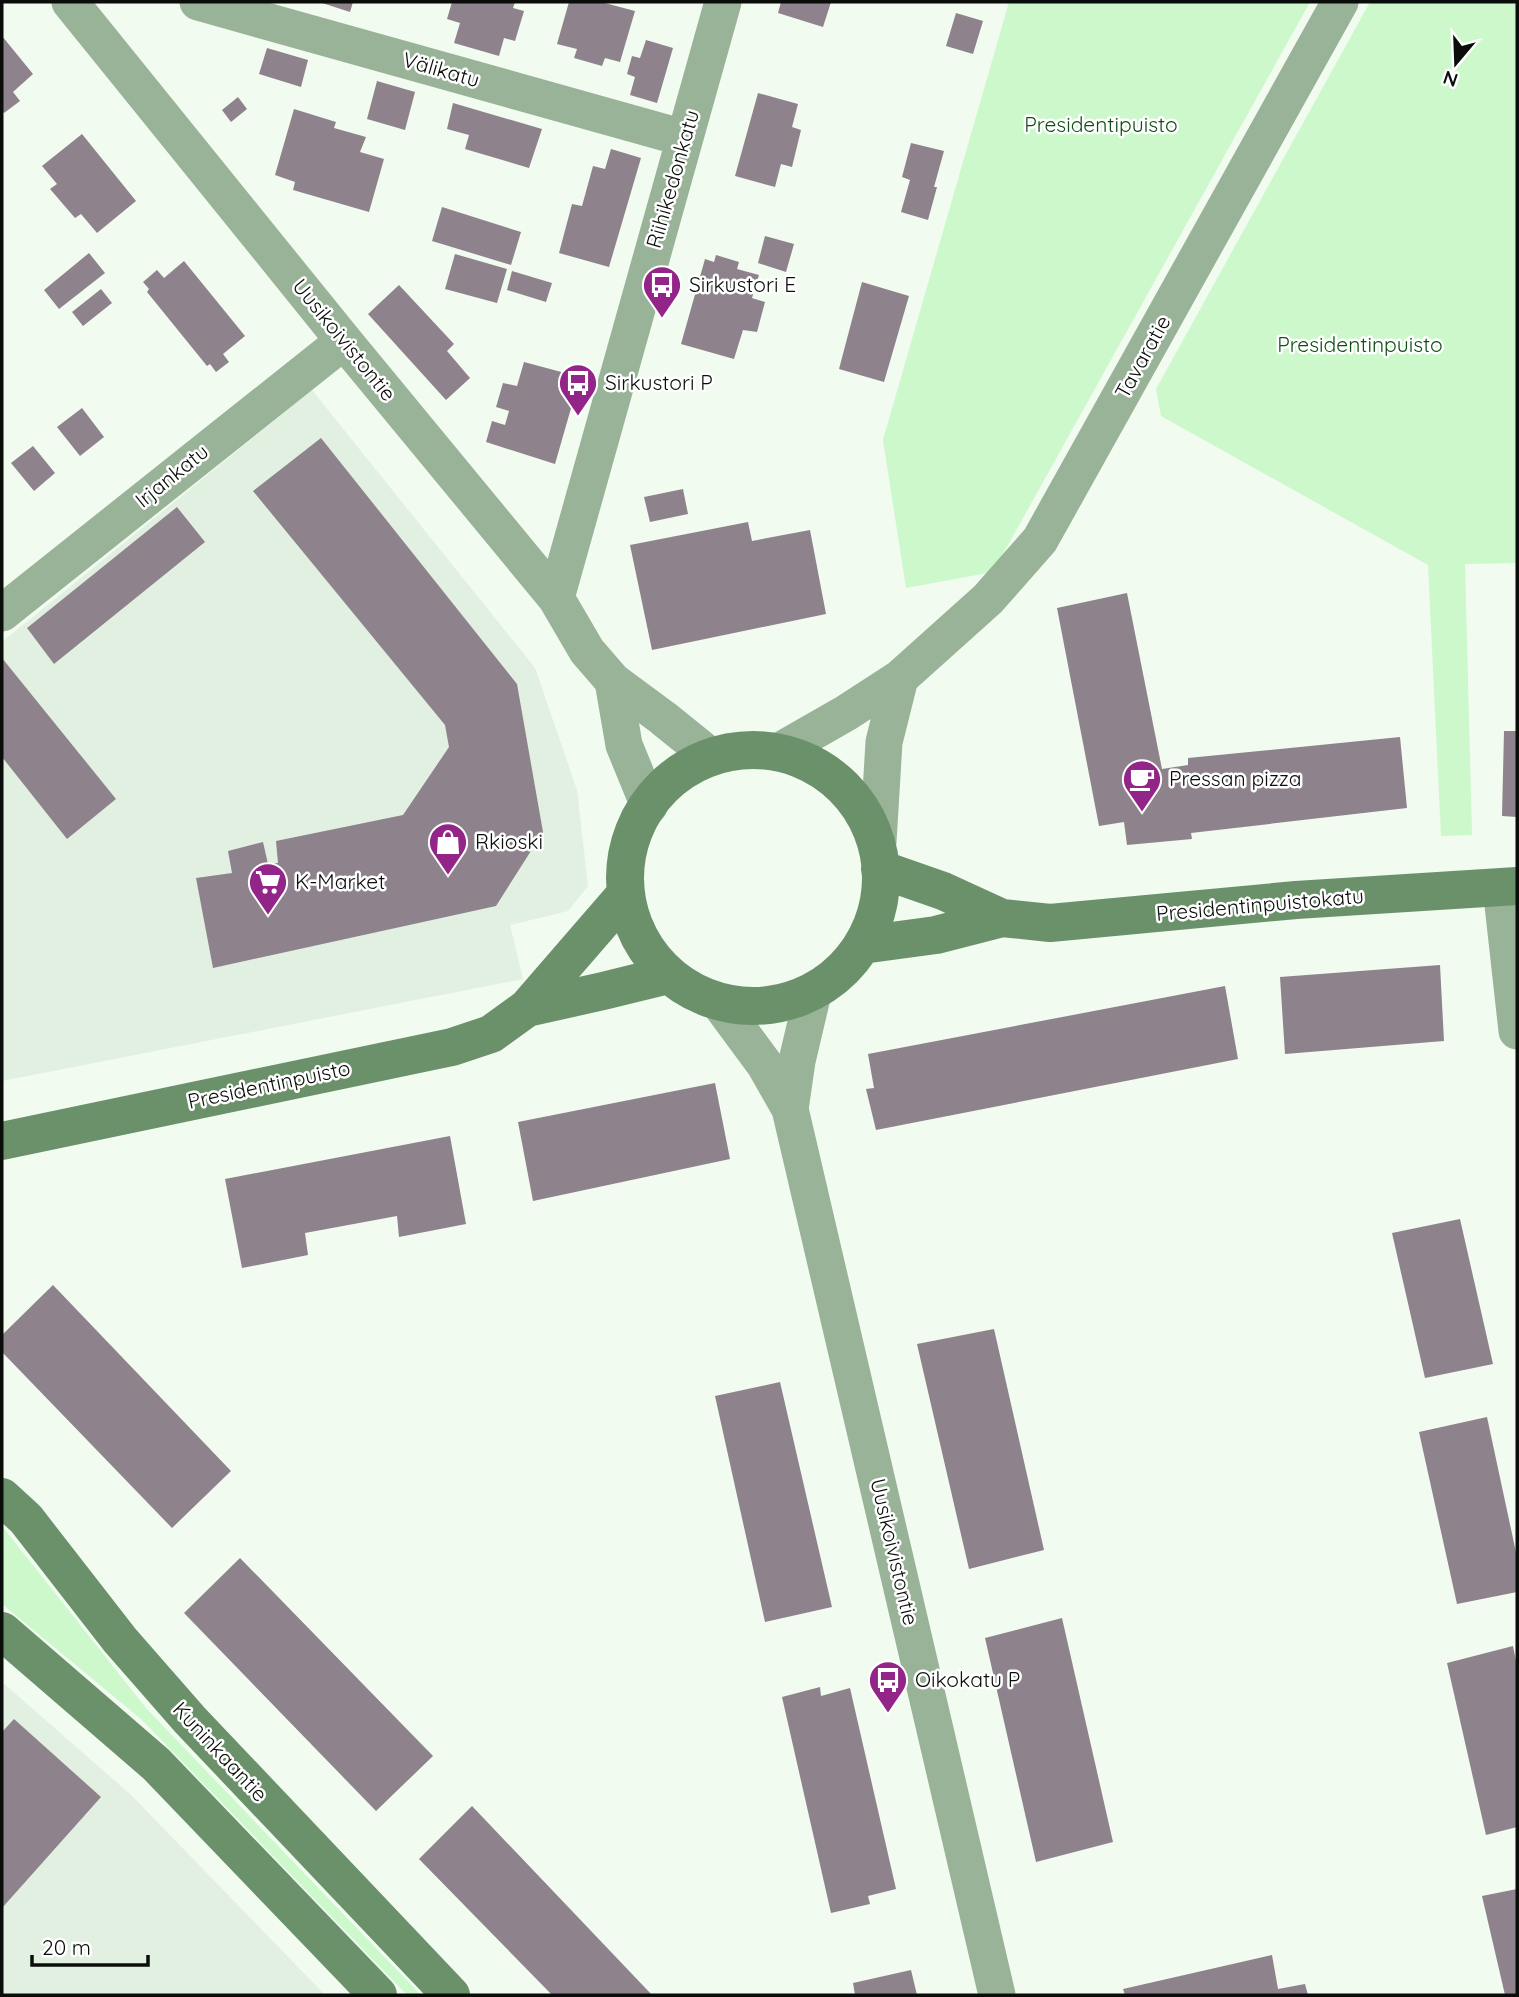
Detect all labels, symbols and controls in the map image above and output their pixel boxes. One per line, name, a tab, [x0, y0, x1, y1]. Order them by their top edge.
north arrow	[1421, 28, 1491, 98]
street label: Välikatu	[400, 46, 483, 92]
text: N	[1440, 65, 1461, 93]
street label: Riihikedonkatu	[640, 107, 704, 251]
park label: Presidentipuisto	[1024, 111, 1178, 137]
bus stop icon: Sirkustori E	[641, 264, 683, 319]
place label: Sirkustori E	[689, 271, 796, 297]
street label: Uusikoivistontie	[287, 273, 402, 406]
street label: Tavaratie	[1109, 310, 1176, 403]
park label: Presidentinpuisto	[1277, 331, 1443, 357]
bus stop icon: Sirkustori P	[557, 362, 599, 417]
place label: Sirkustori P	[605, 369, 713, 395]
street label: Irjankatu	[130, 438, 213, 513]
cafe icon: Pressan pizza	[1121, 758, 1163, 813]
place label: Pressan pizza	[1169, 765, 1302, 791]
shop icon: Rkioski	[427, 821, 469, 876]
place label: Rkioski	[475, 828, 543, 854]
supermarket icon: K-Market	[247, 861, 289, 916]
place label: K-Market	[295, 868, 385, 894]
street label: Presidentinpuistokatu	[1155, 882, 1365, 926]
street label: Presidentinpuisto	[185, 1054, 352, 1114]
street label: Uusikoivistontie	[865, 1476, 925, 1628]
bus stop icon: Oikokatu P	[867, 1659, 909, 1714]
place label: Oikokatu P	[915, 1666, 1020, 1692]
street label: Kuninkaantie	[168, 1696, 274, 1807]
scale bar	[32, 1924, 147, 1968]
text: 20 m	[42, 1934, 91, 1960]

